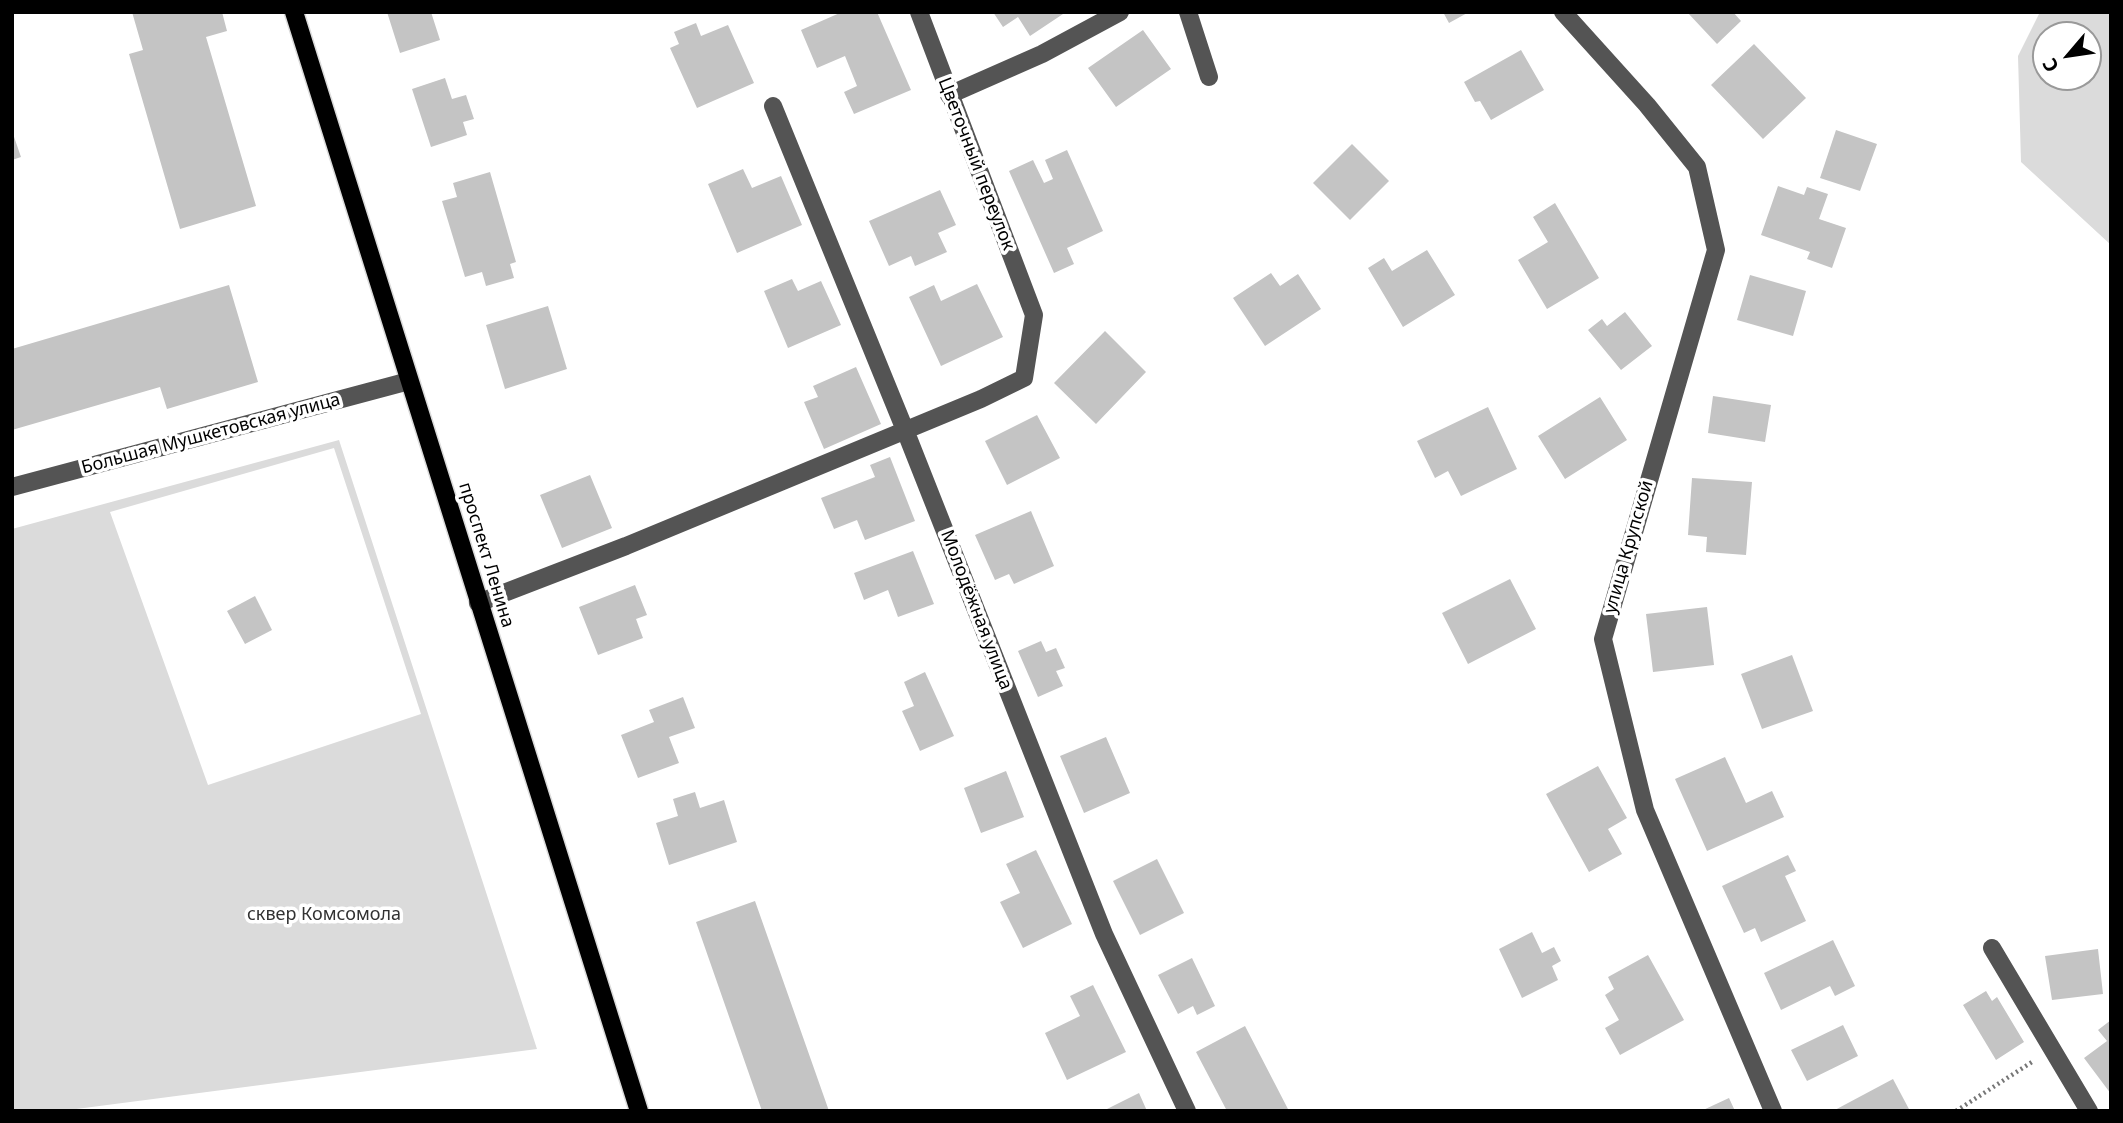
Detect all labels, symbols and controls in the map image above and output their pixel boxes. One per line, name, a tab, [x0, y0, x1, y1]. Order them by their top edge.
north arrow	[2032, 21, 2102, 91]
text: С	[2036, 54, 2065, 77]
street label: Цветочный переулок	[933, 75, 1019, 253]
street label: Большая Мушкетовская улица	[79, 389, 343, 479]
street label: улица Крупской	[1600, 478, 1658, 616]
street label: проспект Ленина	[454, 480, 518, 630]
street label: Молодёжная улица	[936, 527, 1016, 693]
park label: сквер Комсомола	[247, 904, 401, 926]

